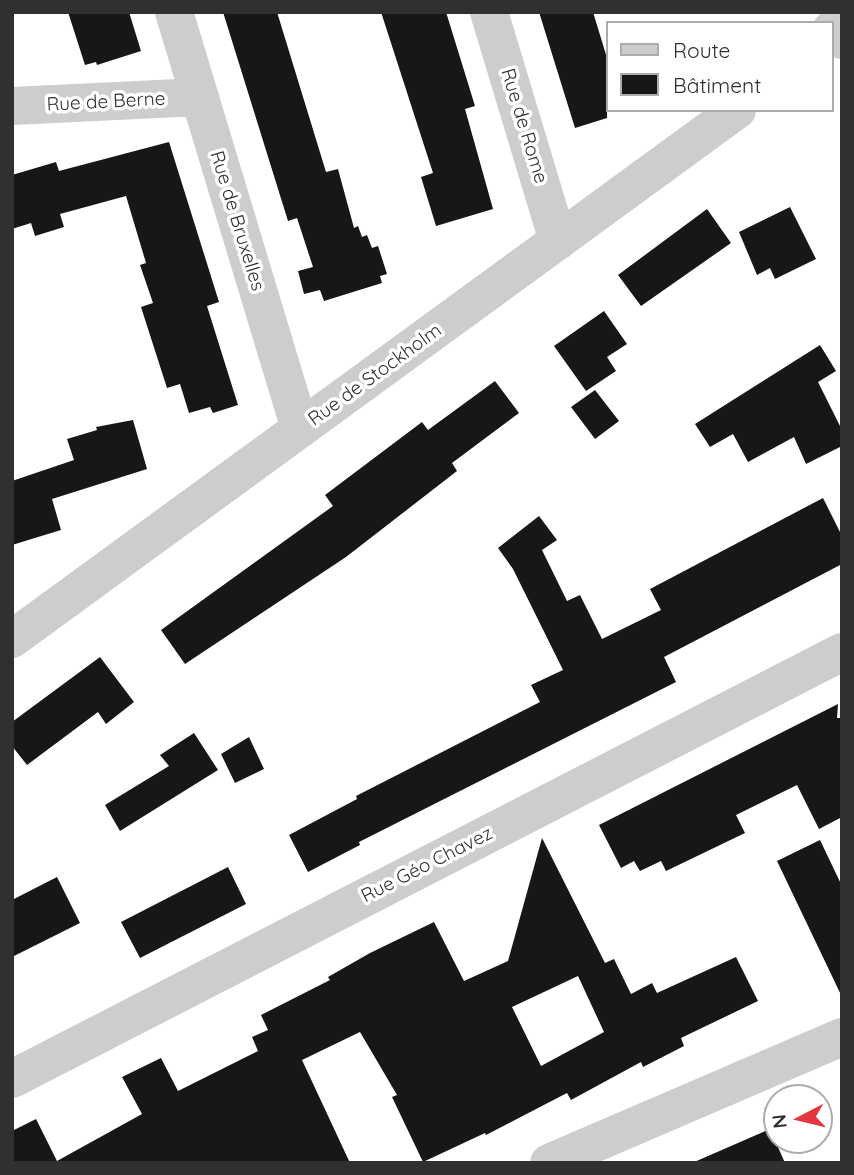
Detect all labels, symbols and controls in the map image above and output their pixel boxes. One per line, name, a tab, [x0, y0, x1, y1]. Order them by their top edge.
legend	[606, 21, 833, 112]
text: Route	[673, 37, 730, 63]
street label: Rue de Rome	[496, 66, 552, 186]
text: Bâtiment	[673, 72, 761, 98]
street label: Rue de Berne	[46, 88, 166, 116]
street label: Rue de Bruxelles	[205, 148, 269, 294]
street label: Rue de Stockholm	[304, 319, 446, 431]
street label: Rue Géo Chavez	[358, 822, 496, 908]
north arrow	[763, 1084, 833, 1154]
text: N	[766, 1113, 792, 1130]

